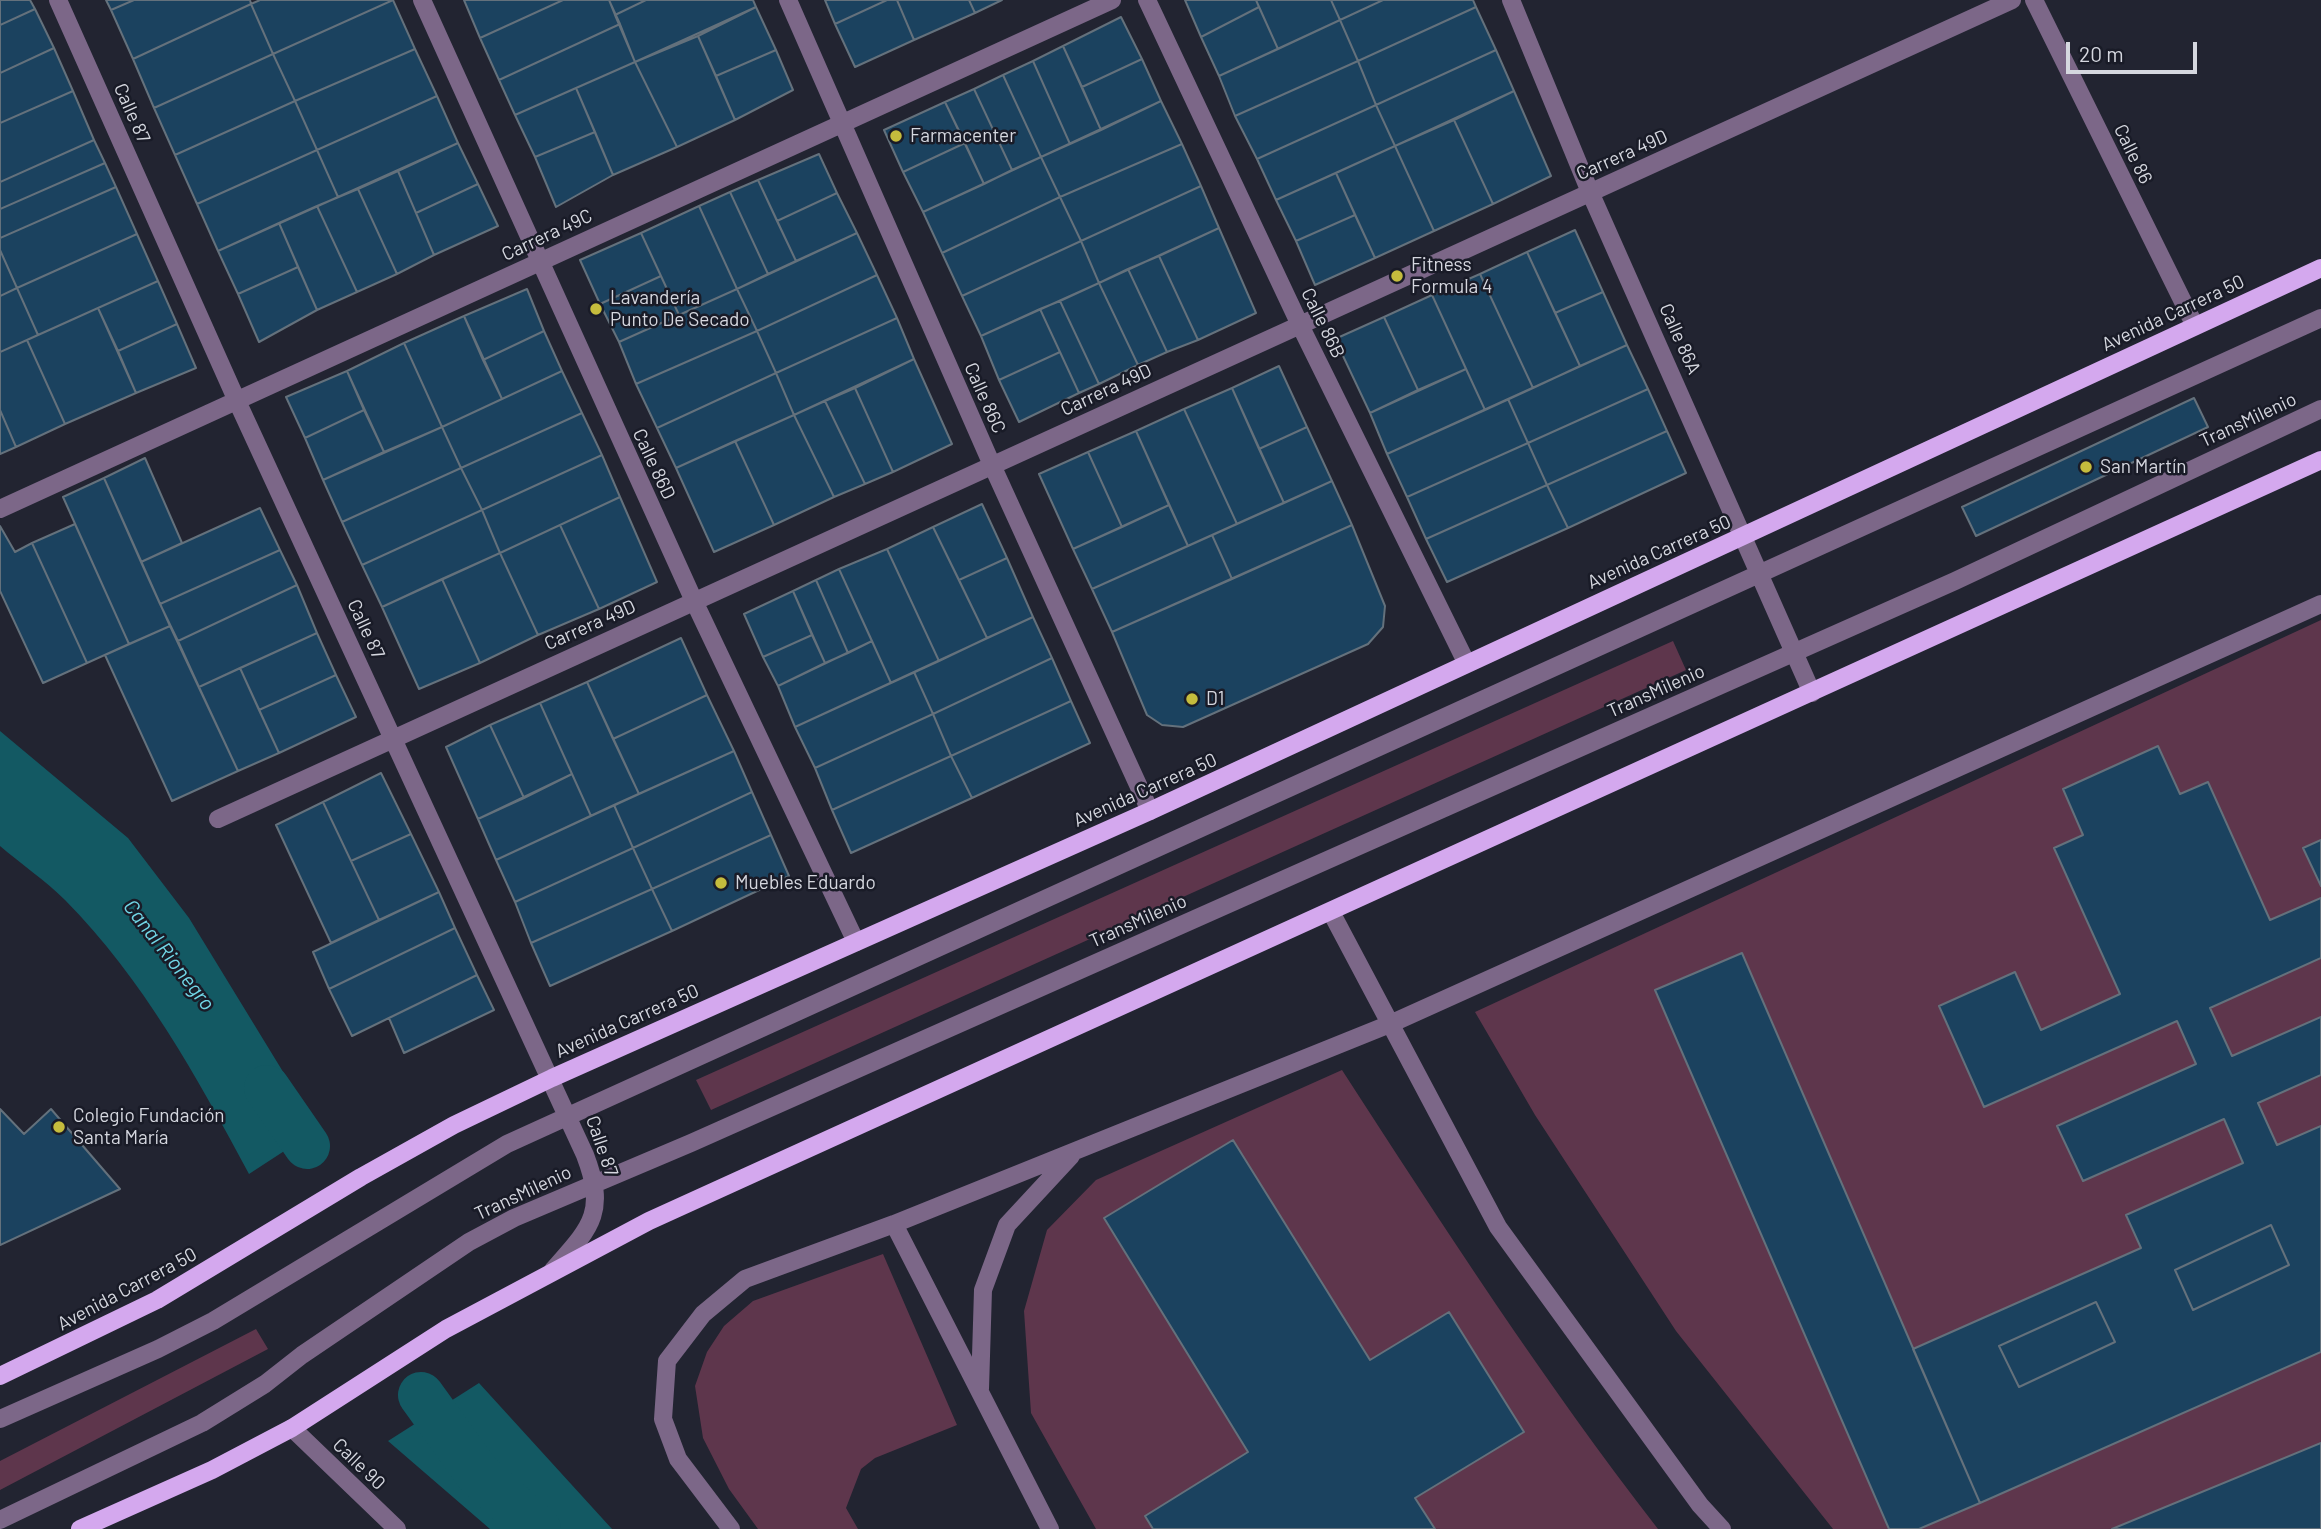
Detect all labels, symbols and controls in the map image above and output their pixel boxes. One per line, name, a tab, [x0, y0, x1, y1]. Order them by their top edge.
scale bar	[2069, 28, 2200, 72]
text: 20 m	[2079, 41, 2124, 66]
street label: Calle 87	[109, 80, 155, 146]
street label: Calle 86	[2109, 120, 2157, 188]
place label: Farmacenter	[910, 125, 1016, 147]
street label: Carrera 49D	[1573, 125, 1671, 185]
marker: Farmacenter	[888, 128, 904, 144]
street label: Carrera 49C	[498, 204, 596, 266]
place label: Fitness Formula 4	[1411, 254, 1493, 298]
marker: Fitness Formula 4	[1389, 268, 1405, 284]
street label: Avenida Carrera 50	[2098, 270, 2248, 356]
street label: Calle 86B	[1296, 284, 1350, 362]
place label: Lavandería Punto De Secado	[610, 287, 750, 331]
street label: Calle 86A	[1654, 300, 1706, 378]
marker: Lavandería Punto De Secado	[588, 301, 604, 317]
street label: Calle 86C	[959, 359, 1011, 437]
street label: Carrera 49D	[1057, 359, 1155, 421]
street label: TransMilenio	[2196, 388, 2300, 452]
street label: Calle 86D	[628, 425, 680, 503]
place label: San Martín	[2100, 456, 2186, 478]
marker: San Martín	[2078, 459, 2094, 475]
street label: Avenida Carrera 50	[1584, 510, 1734, 594]
street label: Carrera 49D	[541, 595, 639, 655]
street label: Calle 87	[342, 596, 390, 662]
street label: TransMilenio	[1604, 659, 1708, 723]
place label: D1	[1206, 688, 1224, 710]
marker: D1	[1184, 691, 1200, 707]
street label: Avenida Carrera 50	[1070, 748, 1220, 832]
place label: Muebles Eduardo	[735, 872, 876, 894]
marker: Muebles Eduardo	[713, 875, 729, 891]
street label: TransMilenio	[1086, 889, 1190, 953]
water label: Canal Rionegro	[118, 894, 220, 1016]
street label: Avenida Carrera 50	[552, 979, 702, 1063]
place label: Colegio Fundación Santa María	[73, 1105, 225, 1149]
street label: Calle 87	[581, 1113, 623, 1179]
marker: Colegio Fundación Santa María	[51, 1119, 67, 1135]
street label: TransMilenio	[471, 1161, 575, 1225]
street label: Avenida Carrera 50	[53, 1243, 201, 1335]
street label: Calle 90	[328, 1433, 390, 1495]

